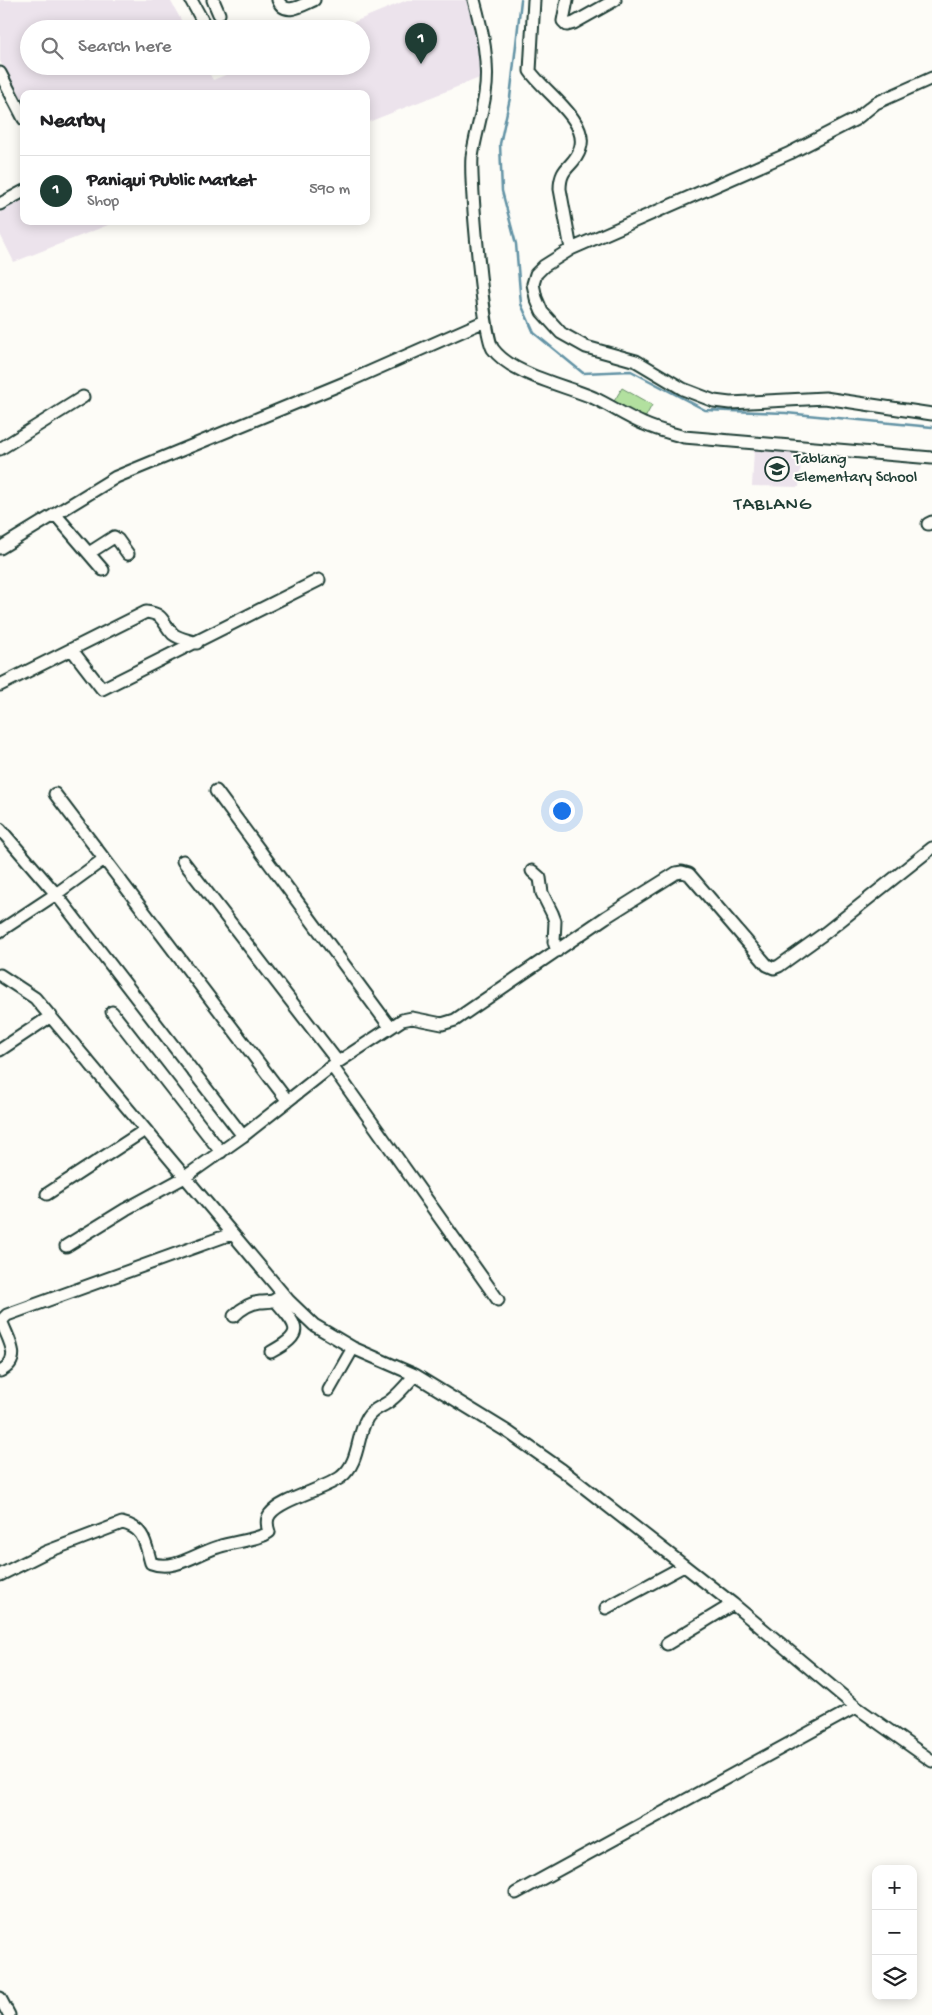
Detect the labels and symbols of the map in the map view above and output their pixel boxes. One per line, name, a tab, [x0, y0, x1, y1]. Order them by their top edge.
pin: 1	[405, 23, 437, 64]
place label: Tablang Elementary School	[793, 451, 917, 488]
school or university icon: Tablang Elementary School	[764, 456, 790, 482]
district label: TABLANG	[733, 494, 812, 517]
your location	[549, 798, 575, 824]

